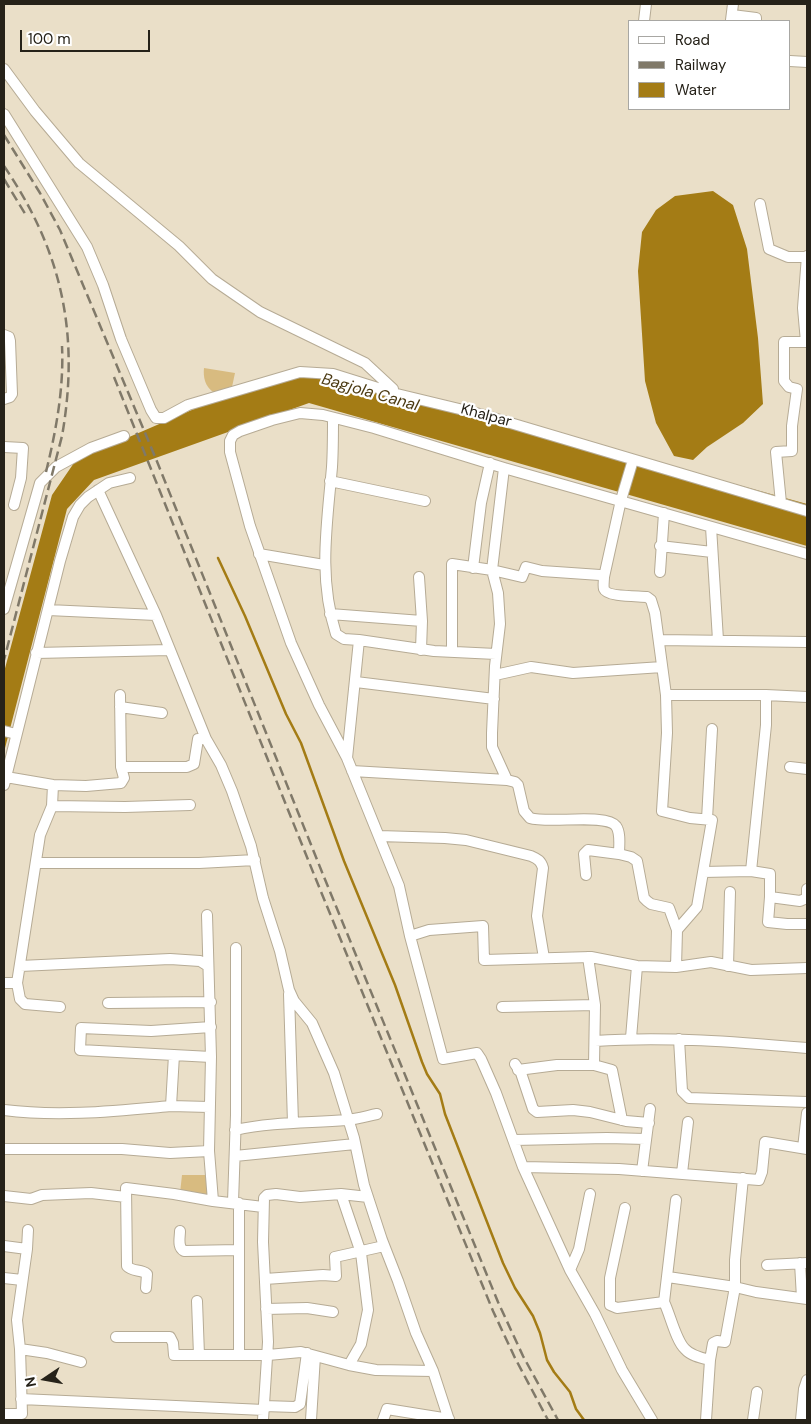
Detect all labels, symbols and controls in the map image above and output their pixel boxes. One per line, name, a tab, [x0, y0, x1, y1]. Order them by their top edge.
scale bar	[22, 20, 152, 52]
legend	[628, 20, 791, 110]
text: 100 m	[28, 29, 71, 49]
text: Road	[675, 30, 710, 50]
text: Railway	[675, 55, 726, 75]
text: Water	[675, 80, 716, 100]
water label: Bagjola Canal	[319, 370, 421, 416]
street label: Khalpar	[459, 401, 513, 431]
north arrow	[20, 1354, 70, 1404]
text: N	[20, 1375, 40, 1389]

